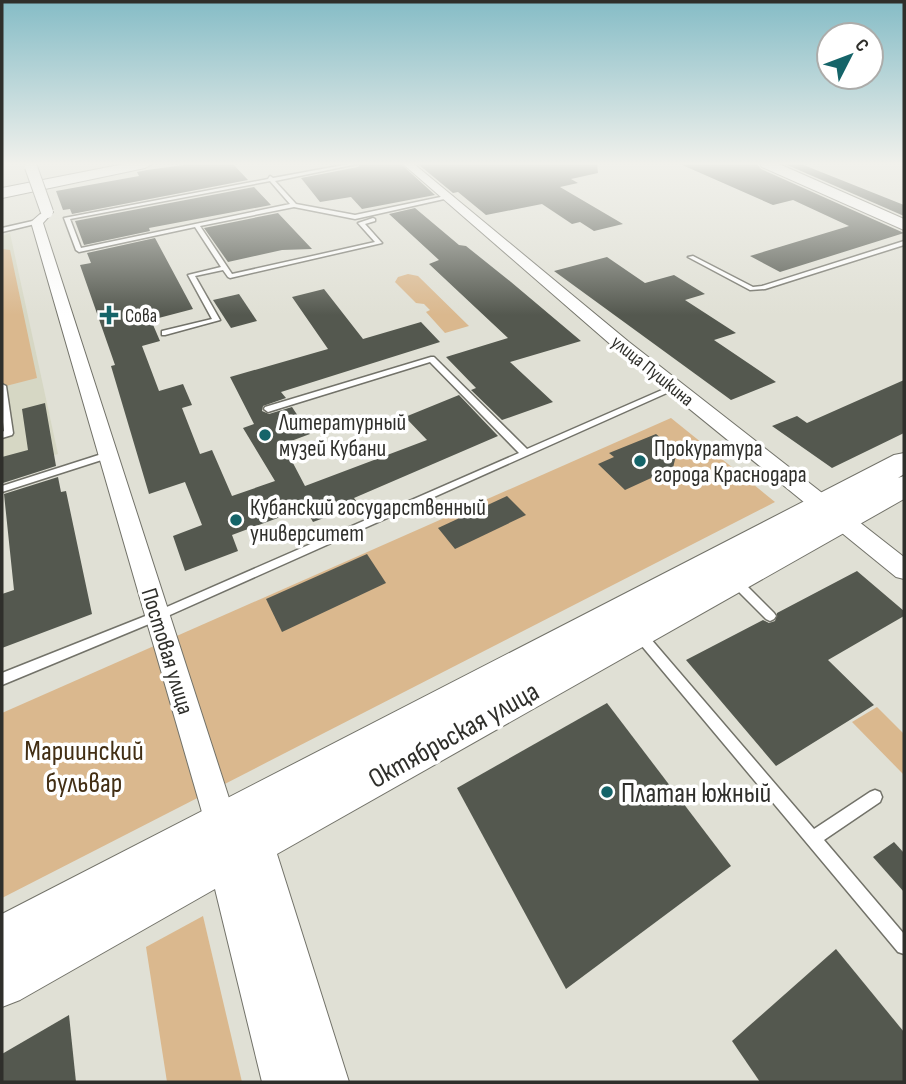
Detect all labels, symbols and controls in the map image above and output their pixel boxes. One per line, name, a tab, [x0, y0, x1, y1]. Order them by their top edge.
north arrow	[815, 21, 885, 91]
text: С	[850, 34, 873, 57]
marker: Сова	[99, 305, 119, 325]
place label: Сова	[125, 305, 157, 328]
street label: улица Пушкина	[606, 331, 698, 411]
place label: Литературный музей Кубани	[278, 409, 406, 463]
marker: Литературный музей Кубани	[257, 427, 273, 443]
place label: Прокуратура города Краснодара	[654, 435, 807, 489]
marker: Прокуратура города Краснодара	[632, 453, 648, 469]
place label: Кубанский государственный университет	[250, 494, 486, 548]
marker: Кубанский государственный университет	[228, 512, 244, 528]
street label: Постовая улица	[135, 585, 200, 718]
street label: Октябрьская улица	[363, 675, 545, 796]
park label: Мариинский бульвар	[24, 735, 144, 800]
place label: Платан южный	[621, 777, 771, 810]
marker: Платан южный	[599, 784, 615, 800]

